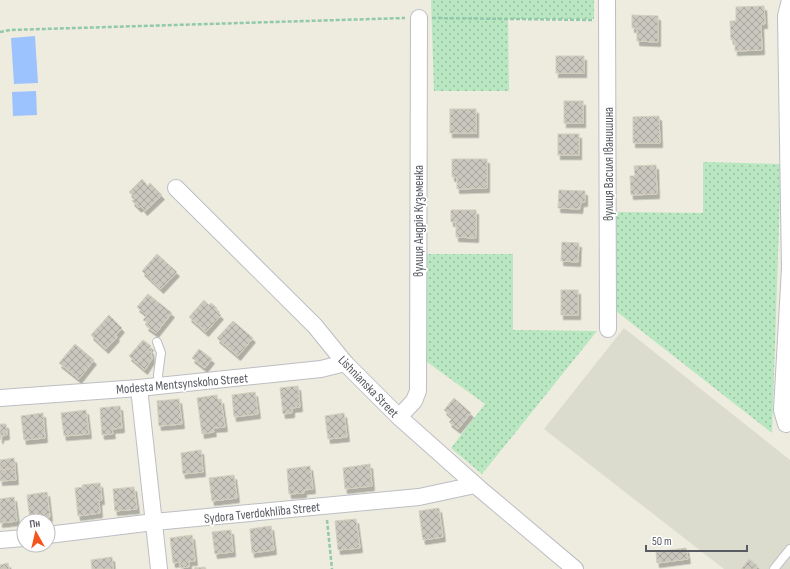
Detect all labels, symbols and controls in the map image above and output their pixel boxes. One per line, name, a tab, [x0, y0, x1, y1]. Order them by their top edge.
street label: вулиця Василя Іванишина	[601, 107, 617, 221]
street label: вулиця Андрія Кузьменка	[411, 165, 427, 277]
street label: Lishnianska Street	[335, 352, 402, 421]
street label: Modesta Mentsynskoho Street	[115, 370, 249, 398]
street label: Sydora Tverdokhliba Street	[203, 499, 321, 527]
north arrow	[16, 513, 56, 553]
text: Пн	[29, 516, 41, 531]
scale bar	[646, 527, 747, 553]
text: 50 m	[652, 534, 672, 549]

